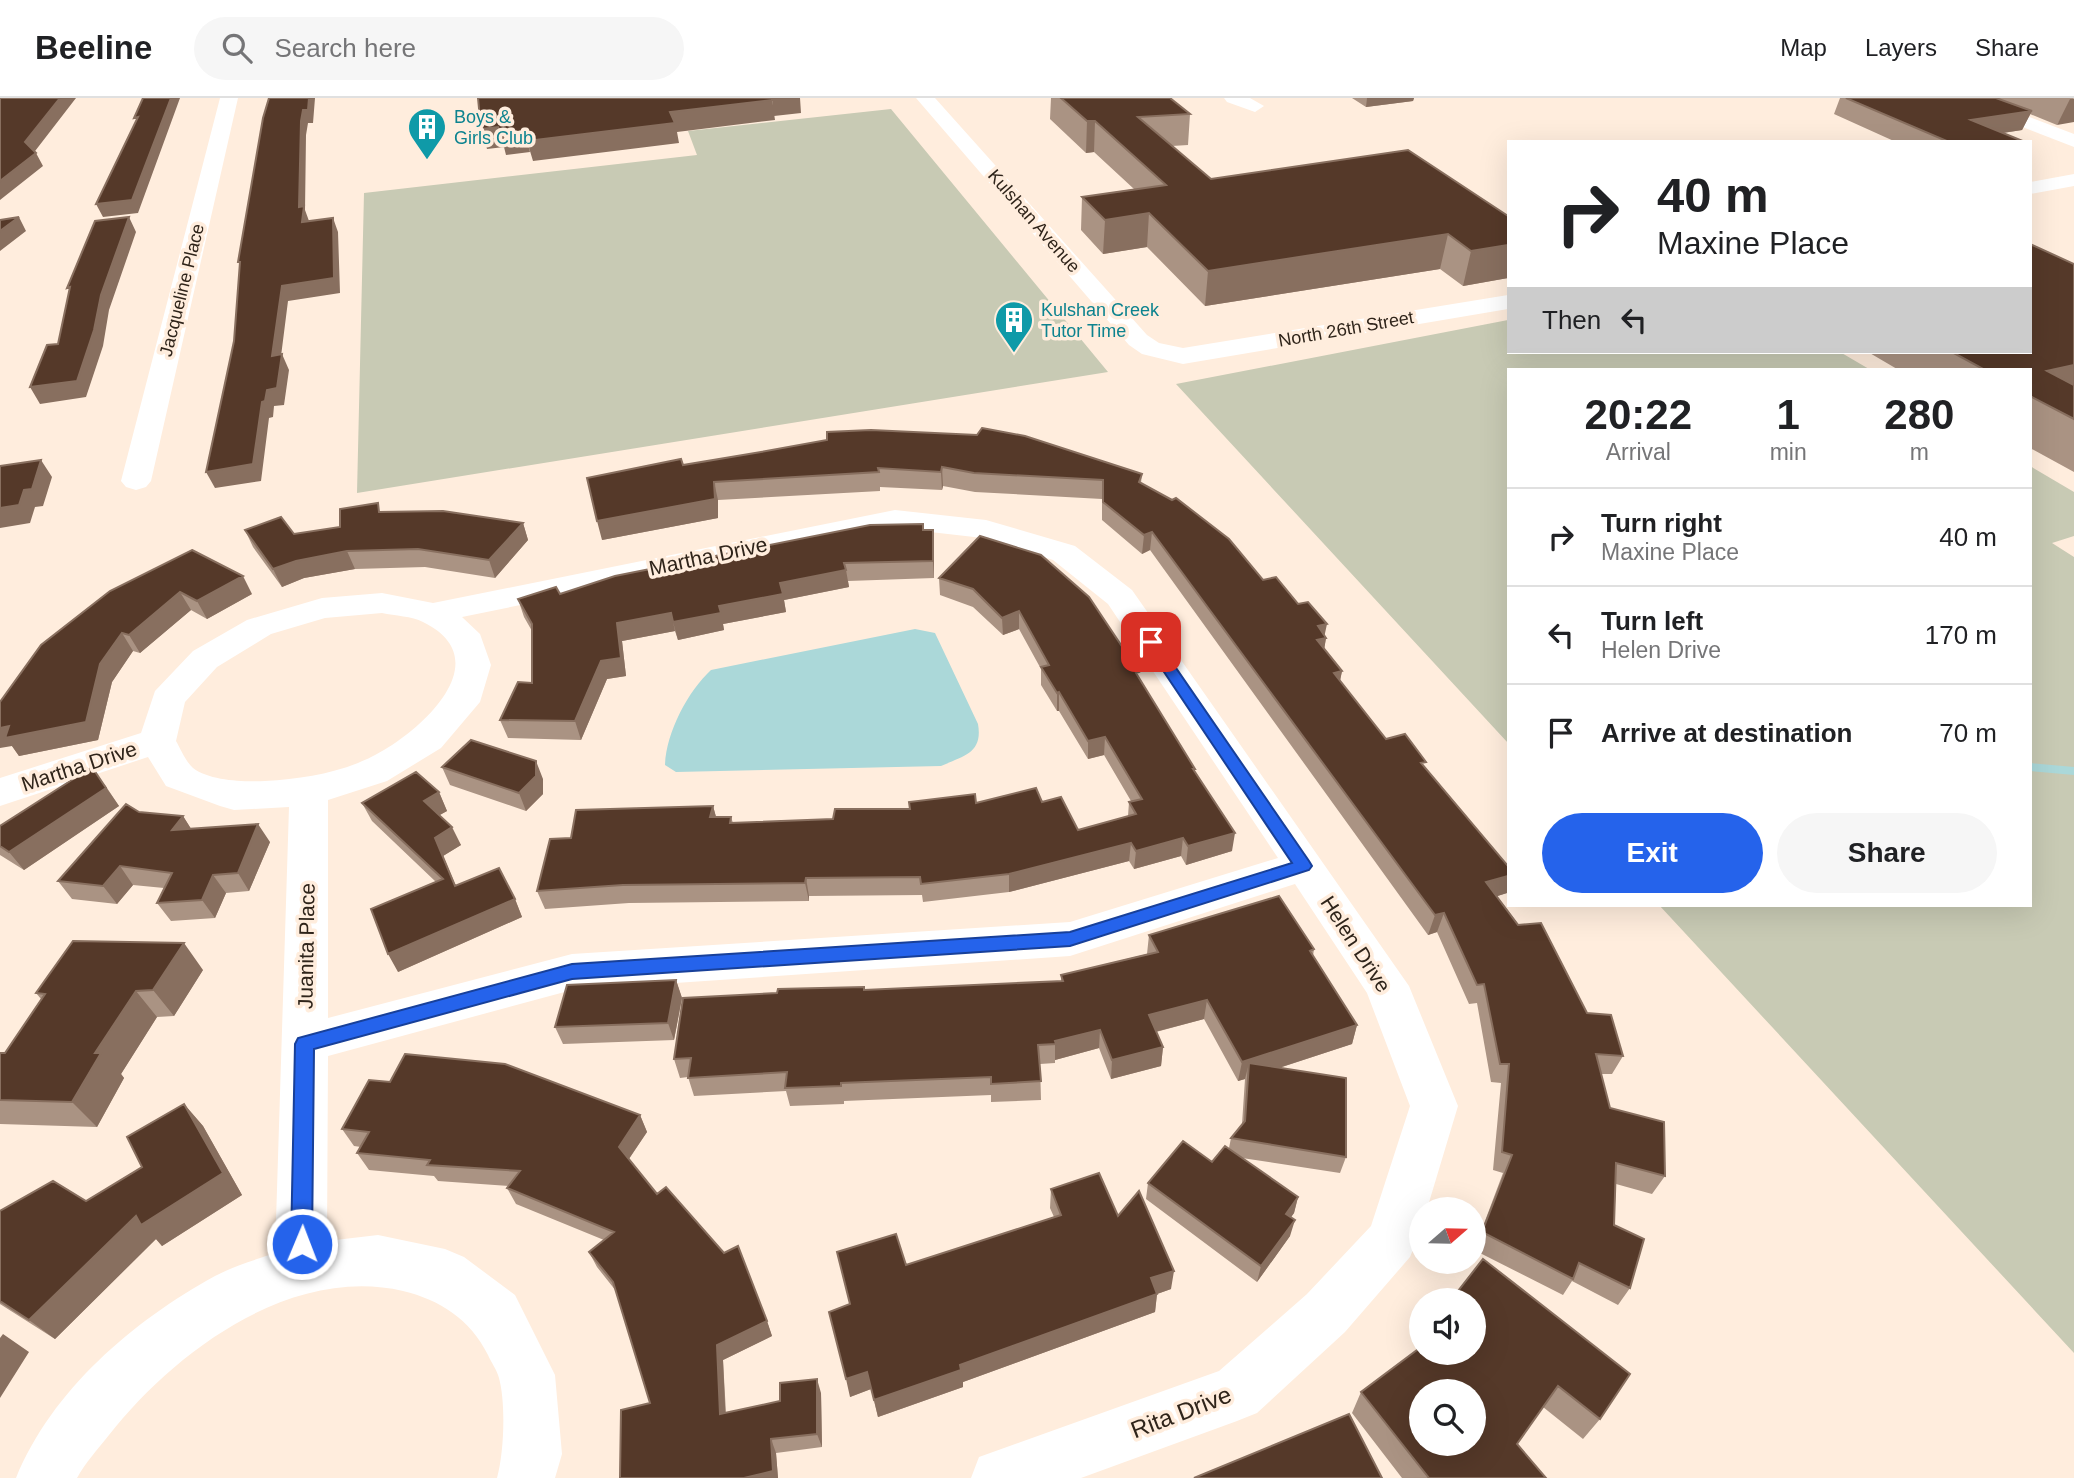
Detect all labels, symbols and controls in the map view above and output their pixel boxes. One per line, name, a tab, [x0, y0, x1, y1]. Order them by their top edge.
search box	[194, 17, 684, 80]
text: Beeline	[35, 29, 152, 66]
icon: search	[218, 29, 256, 67]
text: Search here	[274, 33, 416, 63]
text: Map	[1780, 34, 1827, 61]
text: Layers	[1865, 34, 1937, 61]
text: Share	[1975, 34, 2039, 61]
building icon: Boys & Girls Club	[406, 106, 448, 161]
place label: Boys & Girls Club	[454, 107, 533, 148]
street label: Kulshan Avenue	[984, 165, 1084, 277]
icon: right	[1542, 168, 1633, 259]
text: 40 m	[1657, 168, 1769, 222]
street label: Jacqueline Place	[156, 222, 208, 358]
text: Maxine Place	[1657, 225, 1849, 261]
building icon: Kulshan Creek Tutor Time	[993, 299, 1035, 354]
place label: Kulshan Creek Tutor Time	[1041, 300, 1160, 341]
icon: left	[1615, 301, 1653, 339]
text: Then	[1542, 305, 1601, 335]
street label: North 26th Street	[1277, 307, 1415, 351]
text: 20:22	[1585, 391, 1692, 438]
text: 1	[1776, 391, 1800, 438]
text: 280	[1884, 391, 1954, 438]
text: Arrival	[1606, 439, 1671, 465]
text: min	[1770, 439, 1807, 465]
text: m	[1910, 439, 1929, 465]
text: Turn right	[1601, 508, 1722, 538]
icon: right	[1542, 518, 1580, 556]
text: 40 m	[1939, 522, 1997, 552]
street label: Martha Drive	[647, 532, 769, 580]
text: Maxine Place	[1601, 539, 1739, 565]
text: Turn left	[1601, 606, 1703, 636]
pin	[1121, 612, 1181, 672]
icon: left	[1542, 616, 1580, 654]
text: 170 m	[1925, 620, 1997, 650]
icon: arrive	[1132, 623, 1170, 661]
text: Helen Drive	[1601, 637, 1721, 663]
icon: arrive	[1542, 714, 1580, 752]
text: Arrive at destination	[1601, 718, 1852, 748]
text: 70 m	[1939, 718, 1997, 748]
street label: Martha Drive	[18, 736, 140, 796]
button: Exit	[1542, 813, 1763, 893]
button: Share	[1777, 813, 1997, 893]
street label: Juanita Place	[293, 883, 319, 1009]
street label: Helen Drive	[1316, 892, 1396, 996]
north arrow	[1409, 1197, 1486, 1274]
map controls	[1409, 1197, 1486, 1456]
position arrow	[265, 1207, 339, 1281]
button: sound	[1409, 1288, 1486, 1365]
button: search	[1409, 1379, 1486, 1456]
street label: Rita Drive	[1127, 1381, 1235, 1443]

